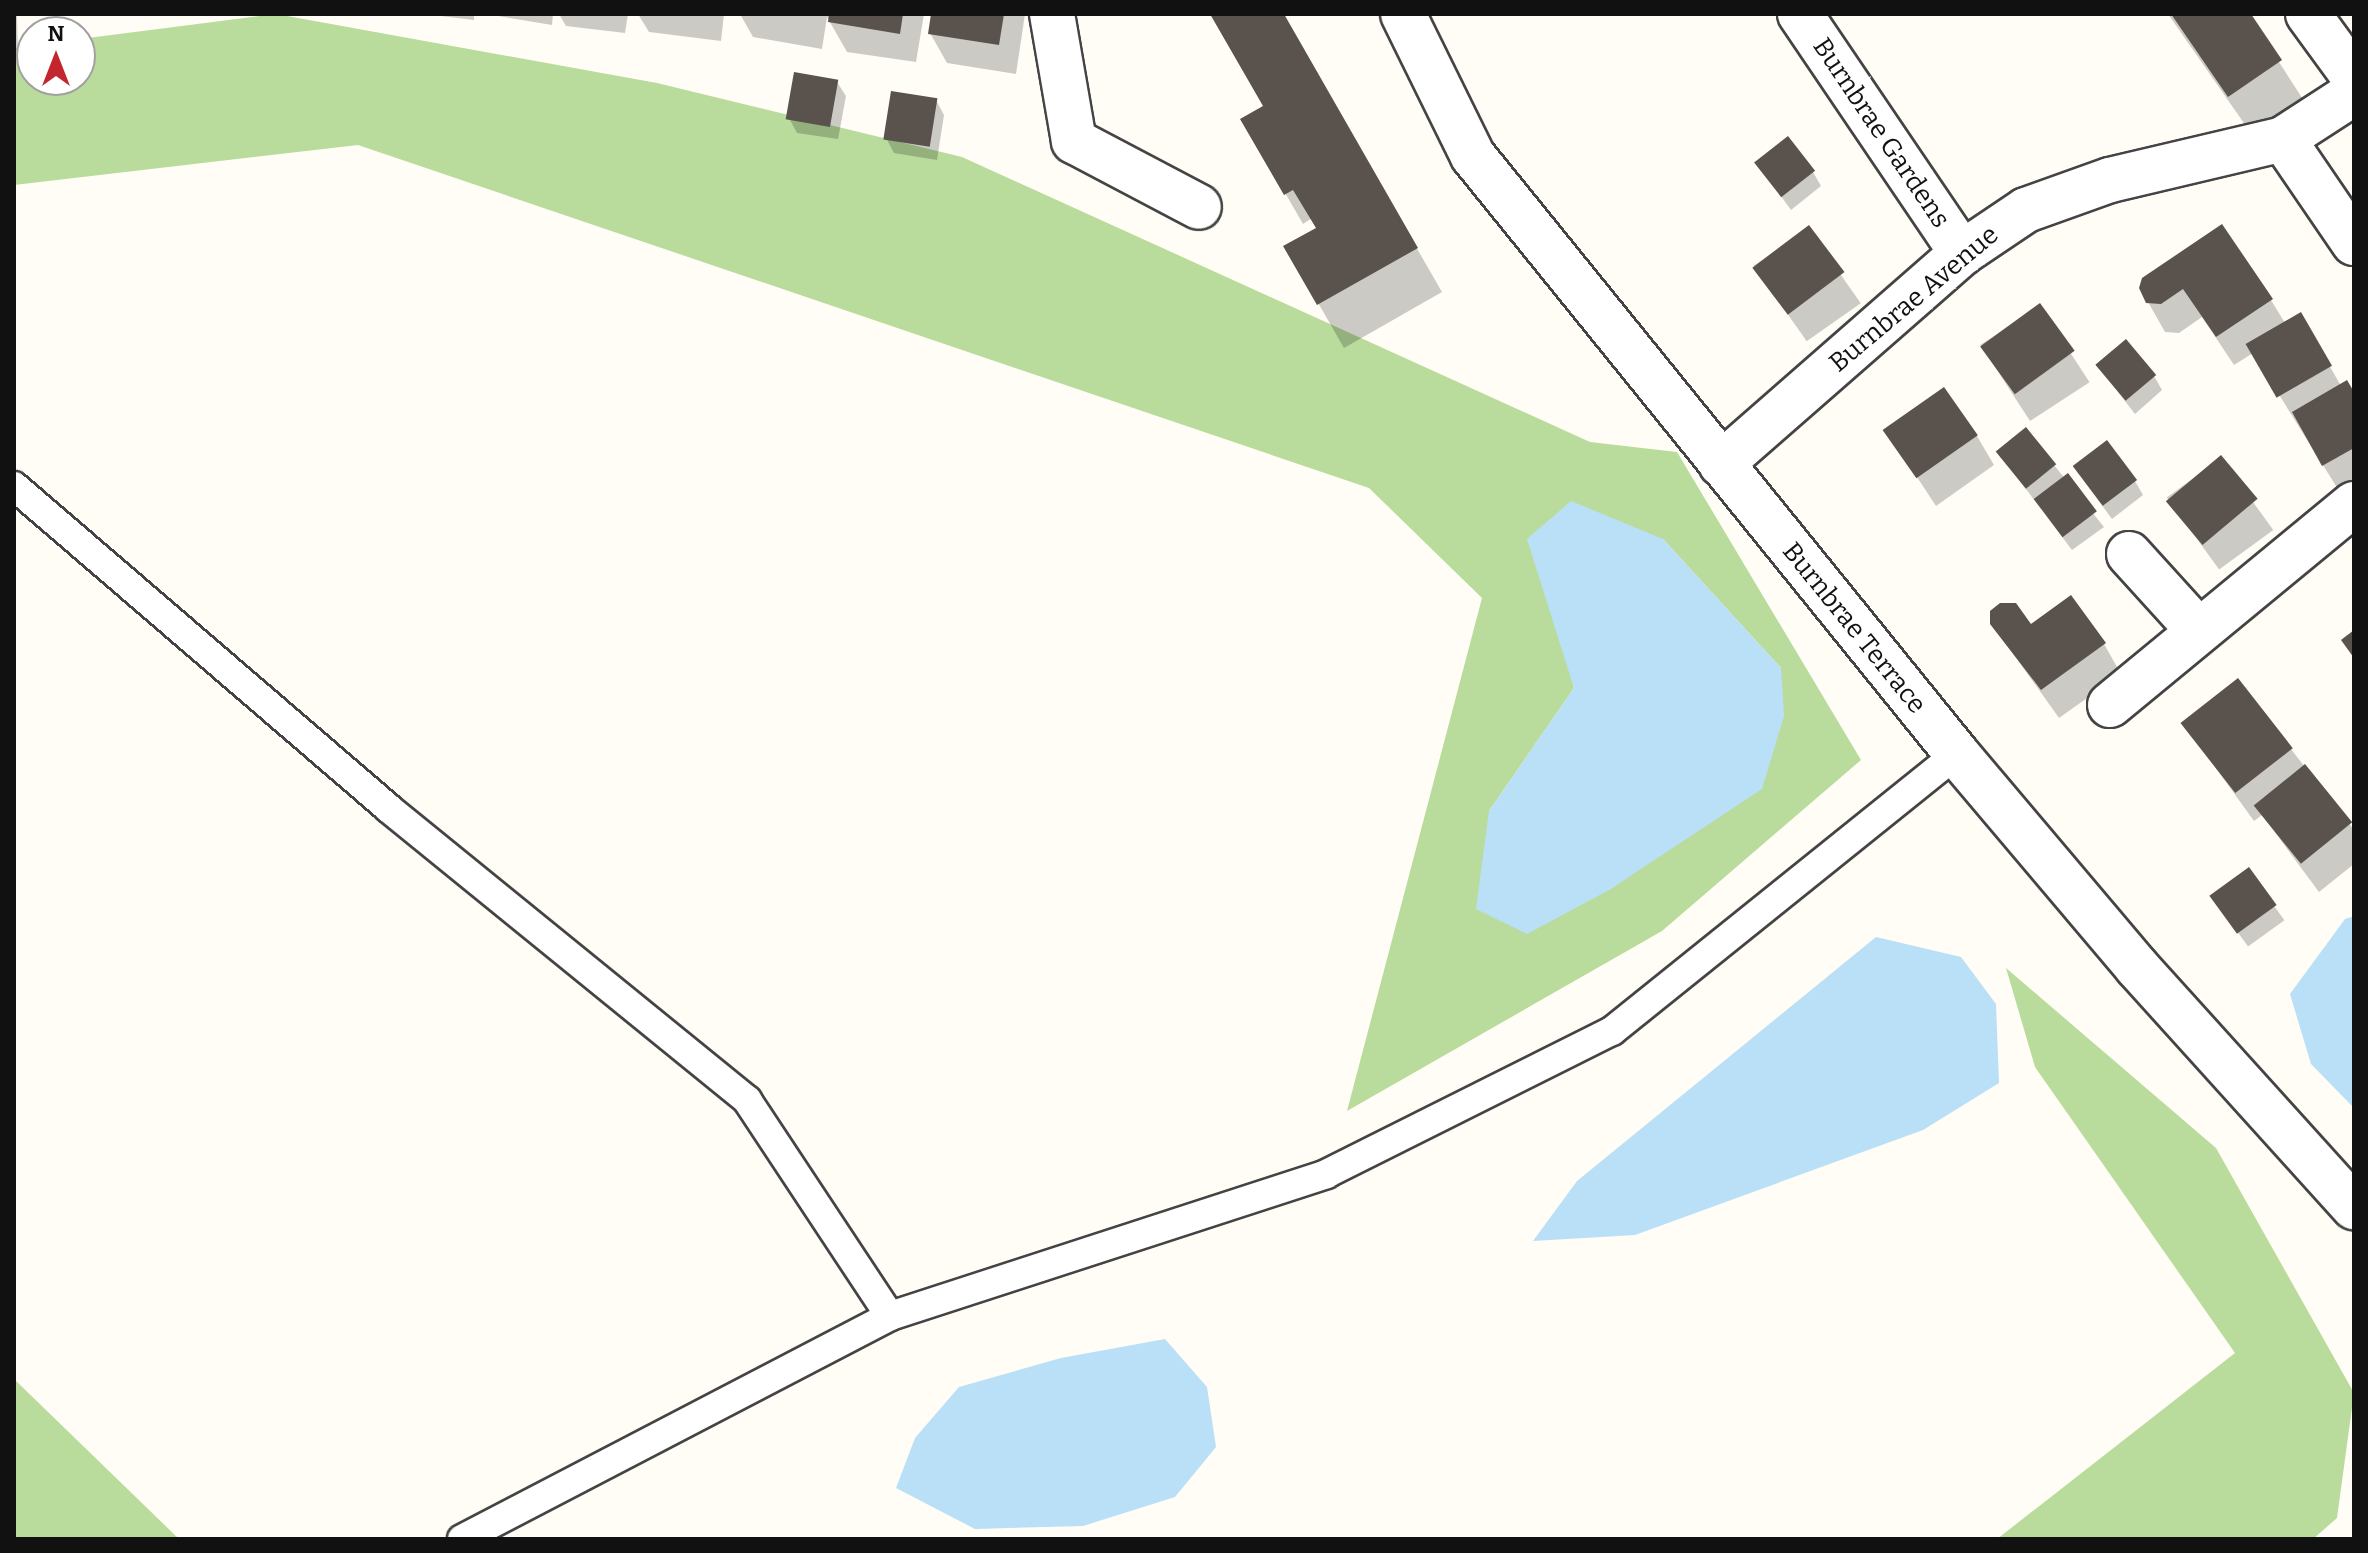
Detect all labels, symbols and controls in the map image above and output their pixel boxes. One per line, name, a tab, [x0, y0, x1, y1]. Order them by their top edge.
north arrow	[16, 16, 96, 96]
text: N	[48, 20, 64, 47]
street label: Burnbrae Gardens	[1806, 32, 1956, 234]
street label: Burnbrae Avenue	[1823, 219, 2005, 379]
street label: Burnbrae Terrace	[1776, 536, 1932, 720]

